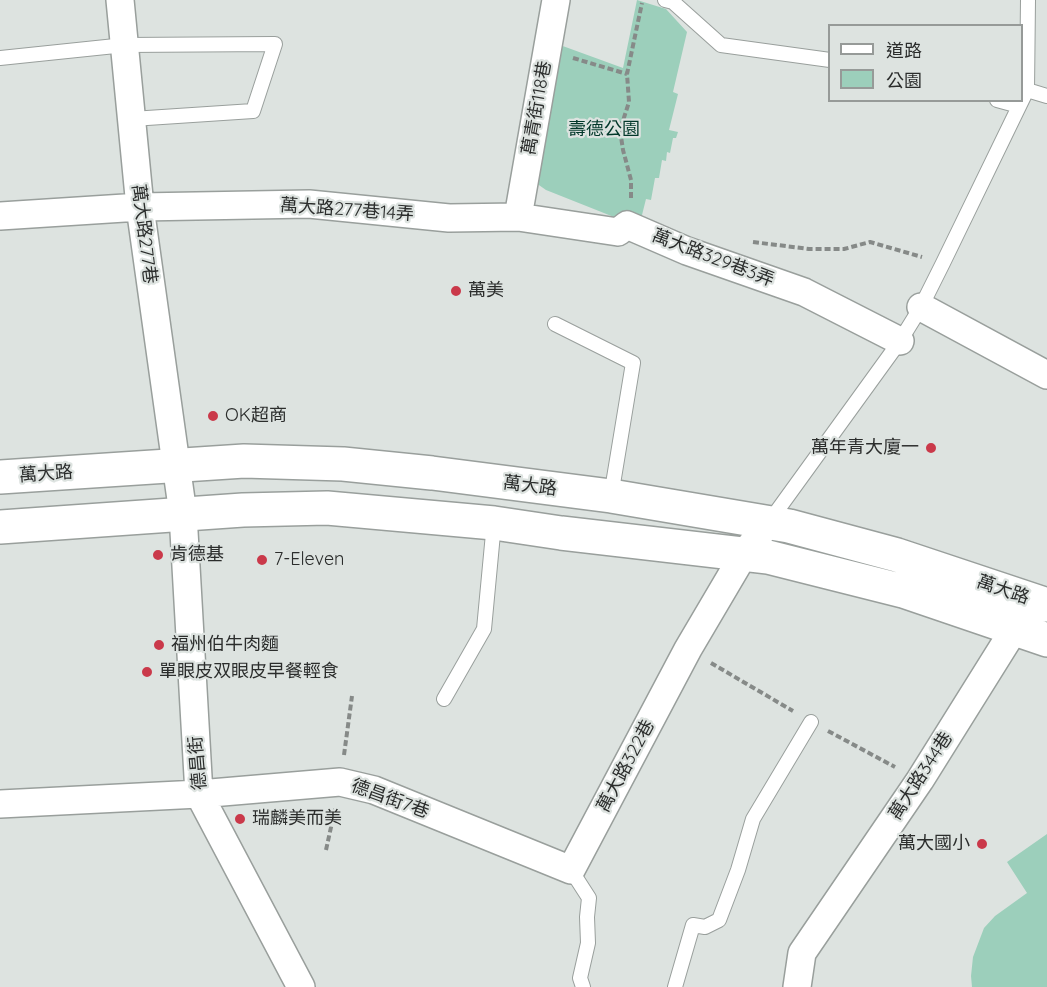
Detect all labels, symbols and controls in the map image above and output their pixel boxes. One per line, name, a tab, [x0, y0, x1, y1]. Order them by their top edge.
legend	[828, 24, 1023, 102]
text: 道路	[886, 39, 922, 62]
street label: 萬青街118巷	[518, 59, 556, 157]
text: 公園	[886, 69, 922, 92]
park label: 壽德公園	[568, 119, 640, 141]
street label: 萬大路277巷	[127, 183, 161, 285]
street label: 萬大路277巷14弄	[279, 195, 415, 225]
street label: 萬大路329巷3弄	[649, 225, 777, 291]
place label: 萬美	[468, 280, 504, 302]
marker: 萬美	[449, 284, 463, 298]
place label: OK超商	[225, 405, 287, 427]
marker: OK超商	[206, 409, 220, 423]
place label: 萬年青大廈一	[811, 437, 919, 459]
marker: 萬年青大廈一	[924, 441, 938, 455]
street label: 萬大路	[18, 461, 74, 487]
street label: 萬大路	[502, 472, 558, 500]
place label: 肯德基	[170, 544, 224, 566]
marker: 肯德基	[151, 548, 165, 562]
place label: 7-Eleven	[274, 549, 345, 571]
marker: 7-Eleven	[255, 553, 269, 567]
street label: 萬大路	[974, 571, 1032, 609]
place label: 福州伯牛肉麵	[171, 634, 279, 656]
marker: 福州伯牛肉麵	[152, 638, 166, 652]
place label: 單眼皮双眼皮早餐輕食	[159, 661, 339, 683]
marker: 單眼皮双眼皮早餐輕食	[140, 665, 154, 679]
street label: 萬大路322巷	[593, 716, 659, 816]
street label: 萬大路344巷	[885, 728, 957, 824]
street label: 德昌街	[185, 735, 211, 791]
street label: 德昌街7巷	[348, 775, 432, 823]
place label: 瑞麟美而美	[252, 808, 342, 830]
marker: 瑞麟美而美	[233, 812, 247, 826]
place label: 萬大國小	[898, 833, 970, 855]
marker: 萬大國小	[975, 837, 989, 851]

